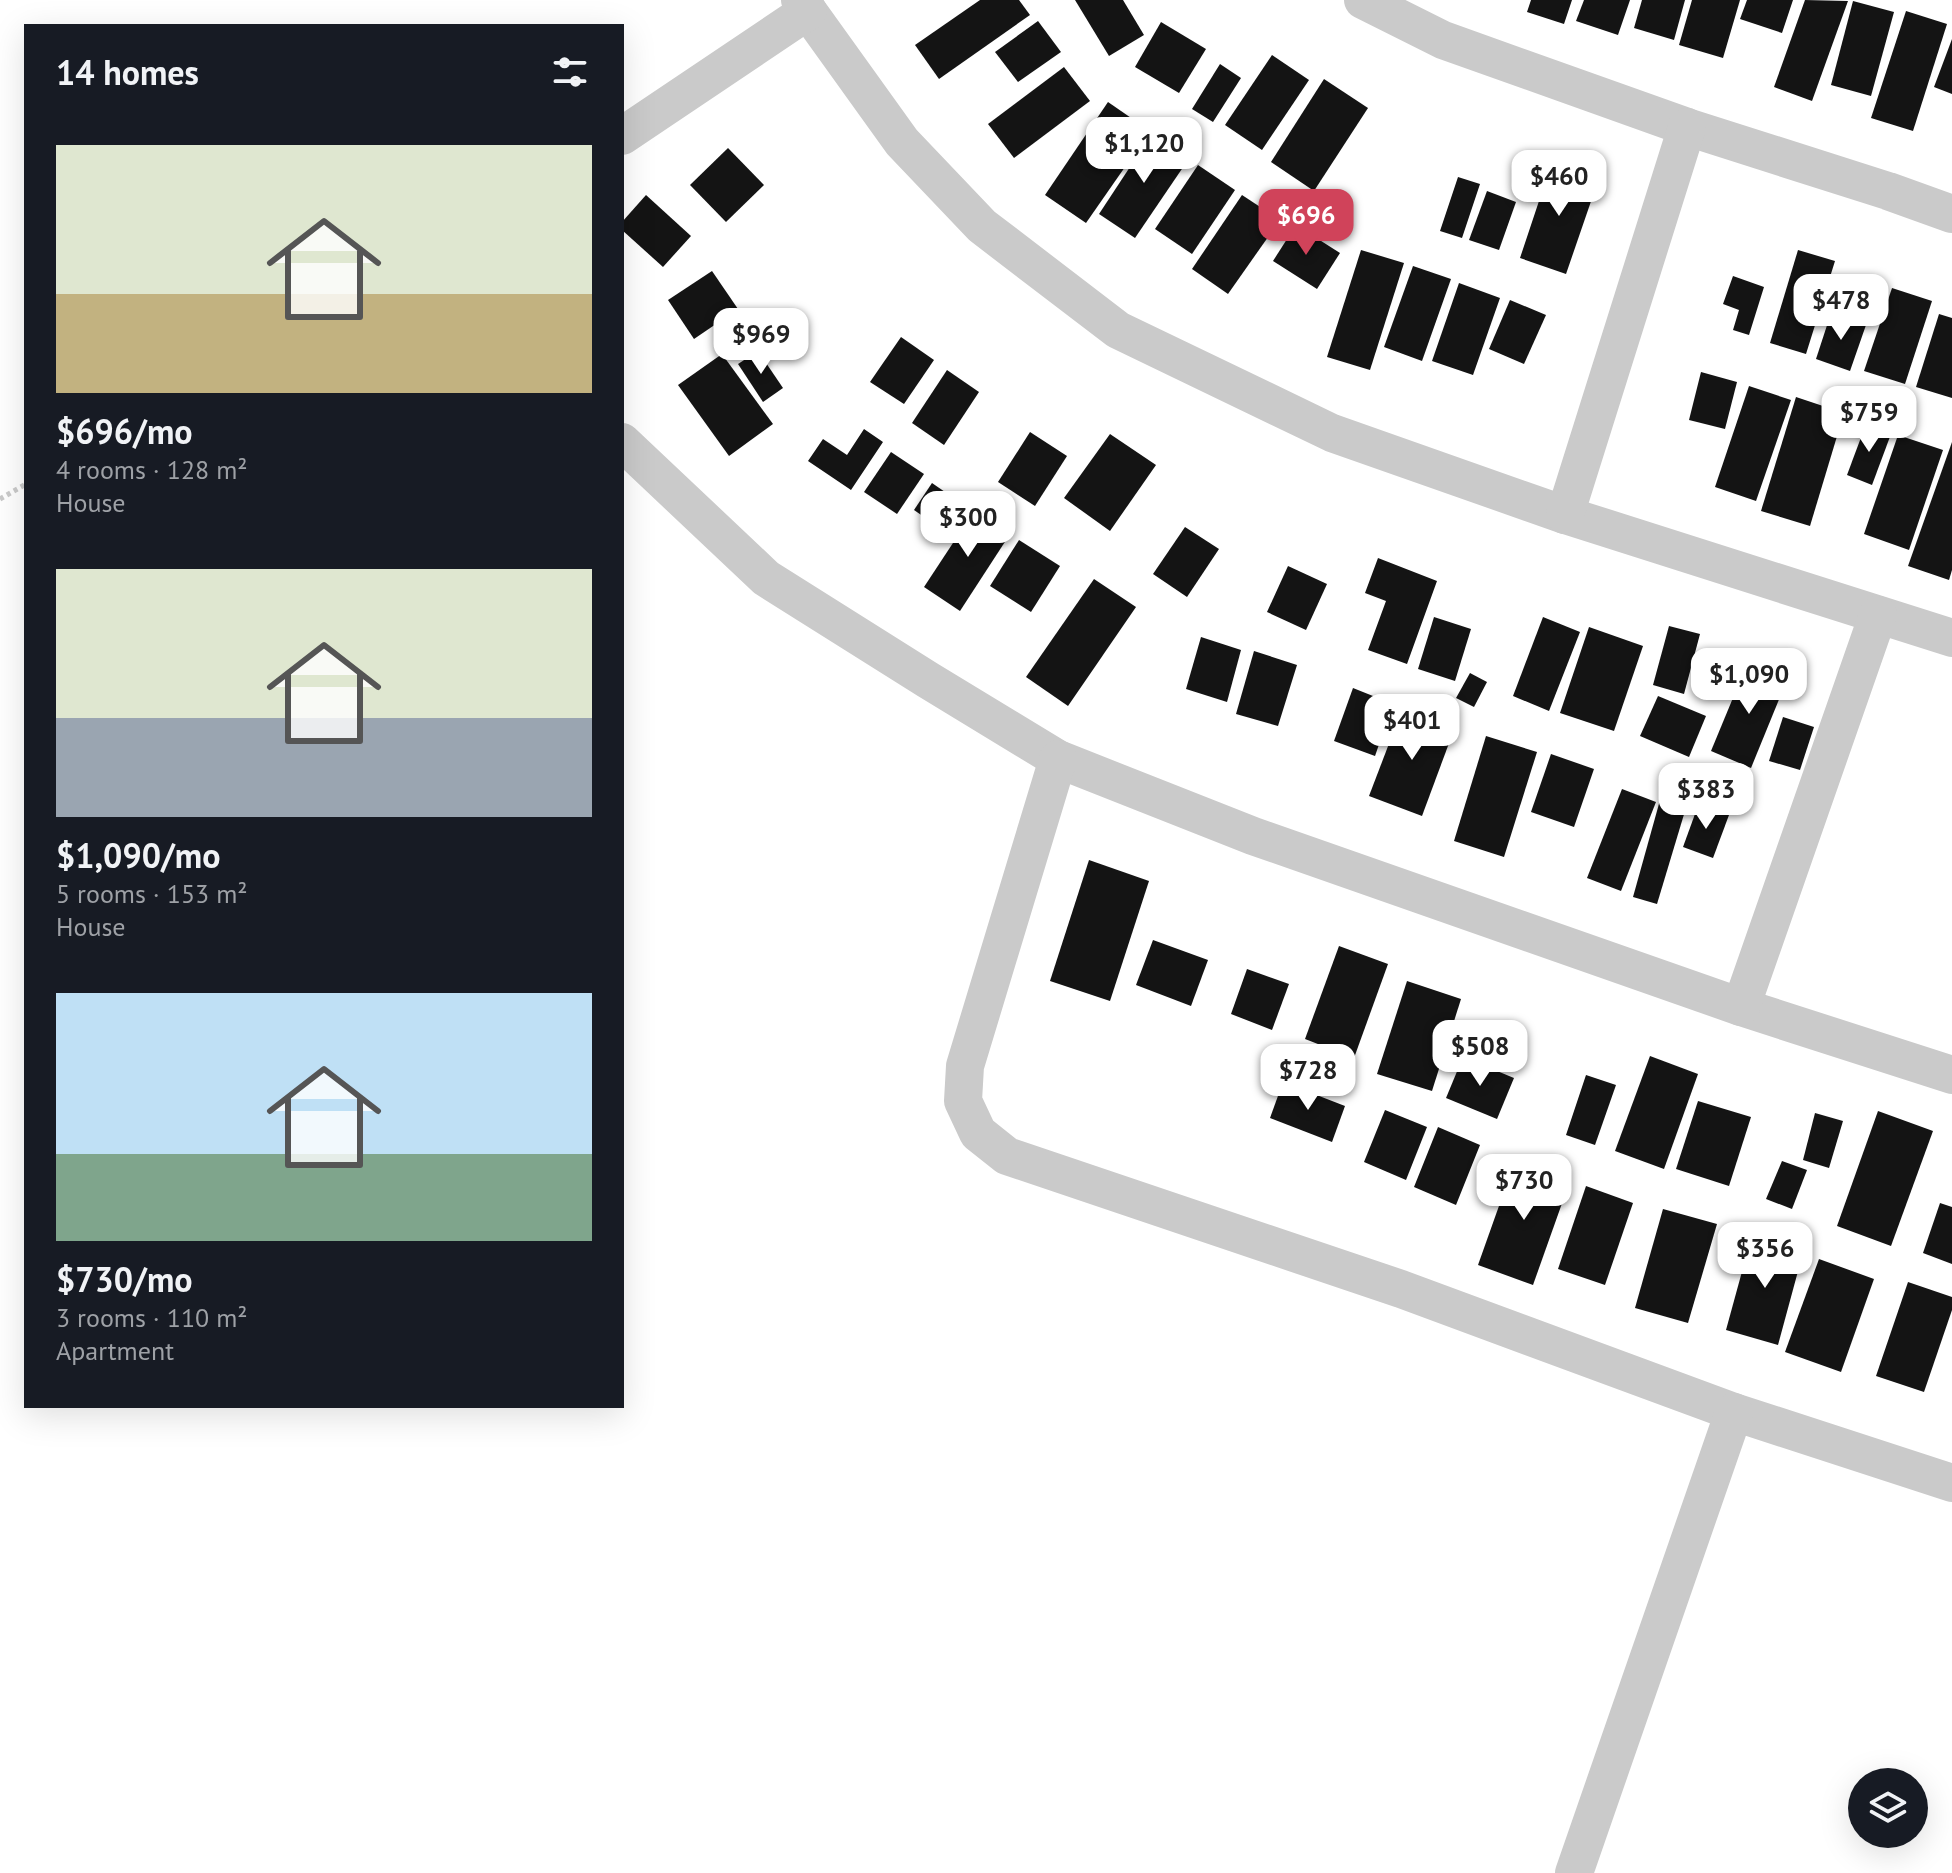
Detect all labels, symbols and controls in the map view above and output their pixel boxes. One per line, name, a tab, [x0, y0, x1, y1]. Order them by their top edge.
text: 14 homes	[56, 50, 199, 94]
icon: filters	[548, 50, 592, 94]
pin: $1,120	[1079, 117, 1209, 185]
text: $1,120	[1104, 126, 1184, 159]
pin: $460	[1512, 150, 1606, 218]
text: $460	[1530, 159, 1588, 192]
pin: $696	[1259, 189, 1353, 257]
icon: home	[252, 197, 396, 341]
text: $696	[1277, 198, 1335, 231]
pin: $478	[1794, 274, 1888, 342]
text: $478	[1812, 283, 1870, 316]
pin: $969	[714, 308, 808, 376]
text: $969	[732, 317, 790, 350]
pin: $759	[1822, 386, 1916, 454]
text: $759	[1840, 395, 1898, 428]
text: $696/mo	[56, 409, 193, 453]
text: 4 rooms · 128 m²	[56, 453, 248, 486]
text: House	[56, 486, 126, 519]
pin: $300	[921, 491, 1015, 559]
text: $300	[939, 500, 997, 533]
icon: home	[252, 621, 396, 765]
pin: $1,090	[1684, 648, 1814, 716]
text: $1,090	[1709, 657, 1789, 690]
pin: $401	[1365, 694, 1459, 762]
text: $401	[1383, 703, 1441, 736]
pin: $383	[1659, 763, 1753, 831]
text: $383	[1677, 772, 1735, 805]
text: $1,090/mo	[56, 833, 220, 877]
text: 5 rooms · 153 m²	[56, 877, 248, 910]
text: House	[56, 910, 126, 943]
pin: $508	[1433, 1020, 1527, 1088]
text: $508	[1451, 1029, 1509, 1062]
pin: $728	[1261, 1044, 1355, 1112]
icon: home	[252, 1045, 396, 1189]
text: $728	[1279, 1053, 1337, 1086]
pin: $730	[1477, 1154, 1571, 1222]
text: $730	[1495, 1163, 1553, 1196]
pin: $356	[1718, 1222, 1812, 1290]
text: $356	[1736, 1231, 1794, 1264]
text: $730/mo	[56, 1257, 193, 1301]
text: 3 rooms · 110 m²	[56, 1301, 248, 1334]
text: Apartment	[56, 1334, 174, 1367]
map controls	[1848, 1768, 1928, 1848]
button: layers	[1848, 1768, 1928, 1848]

